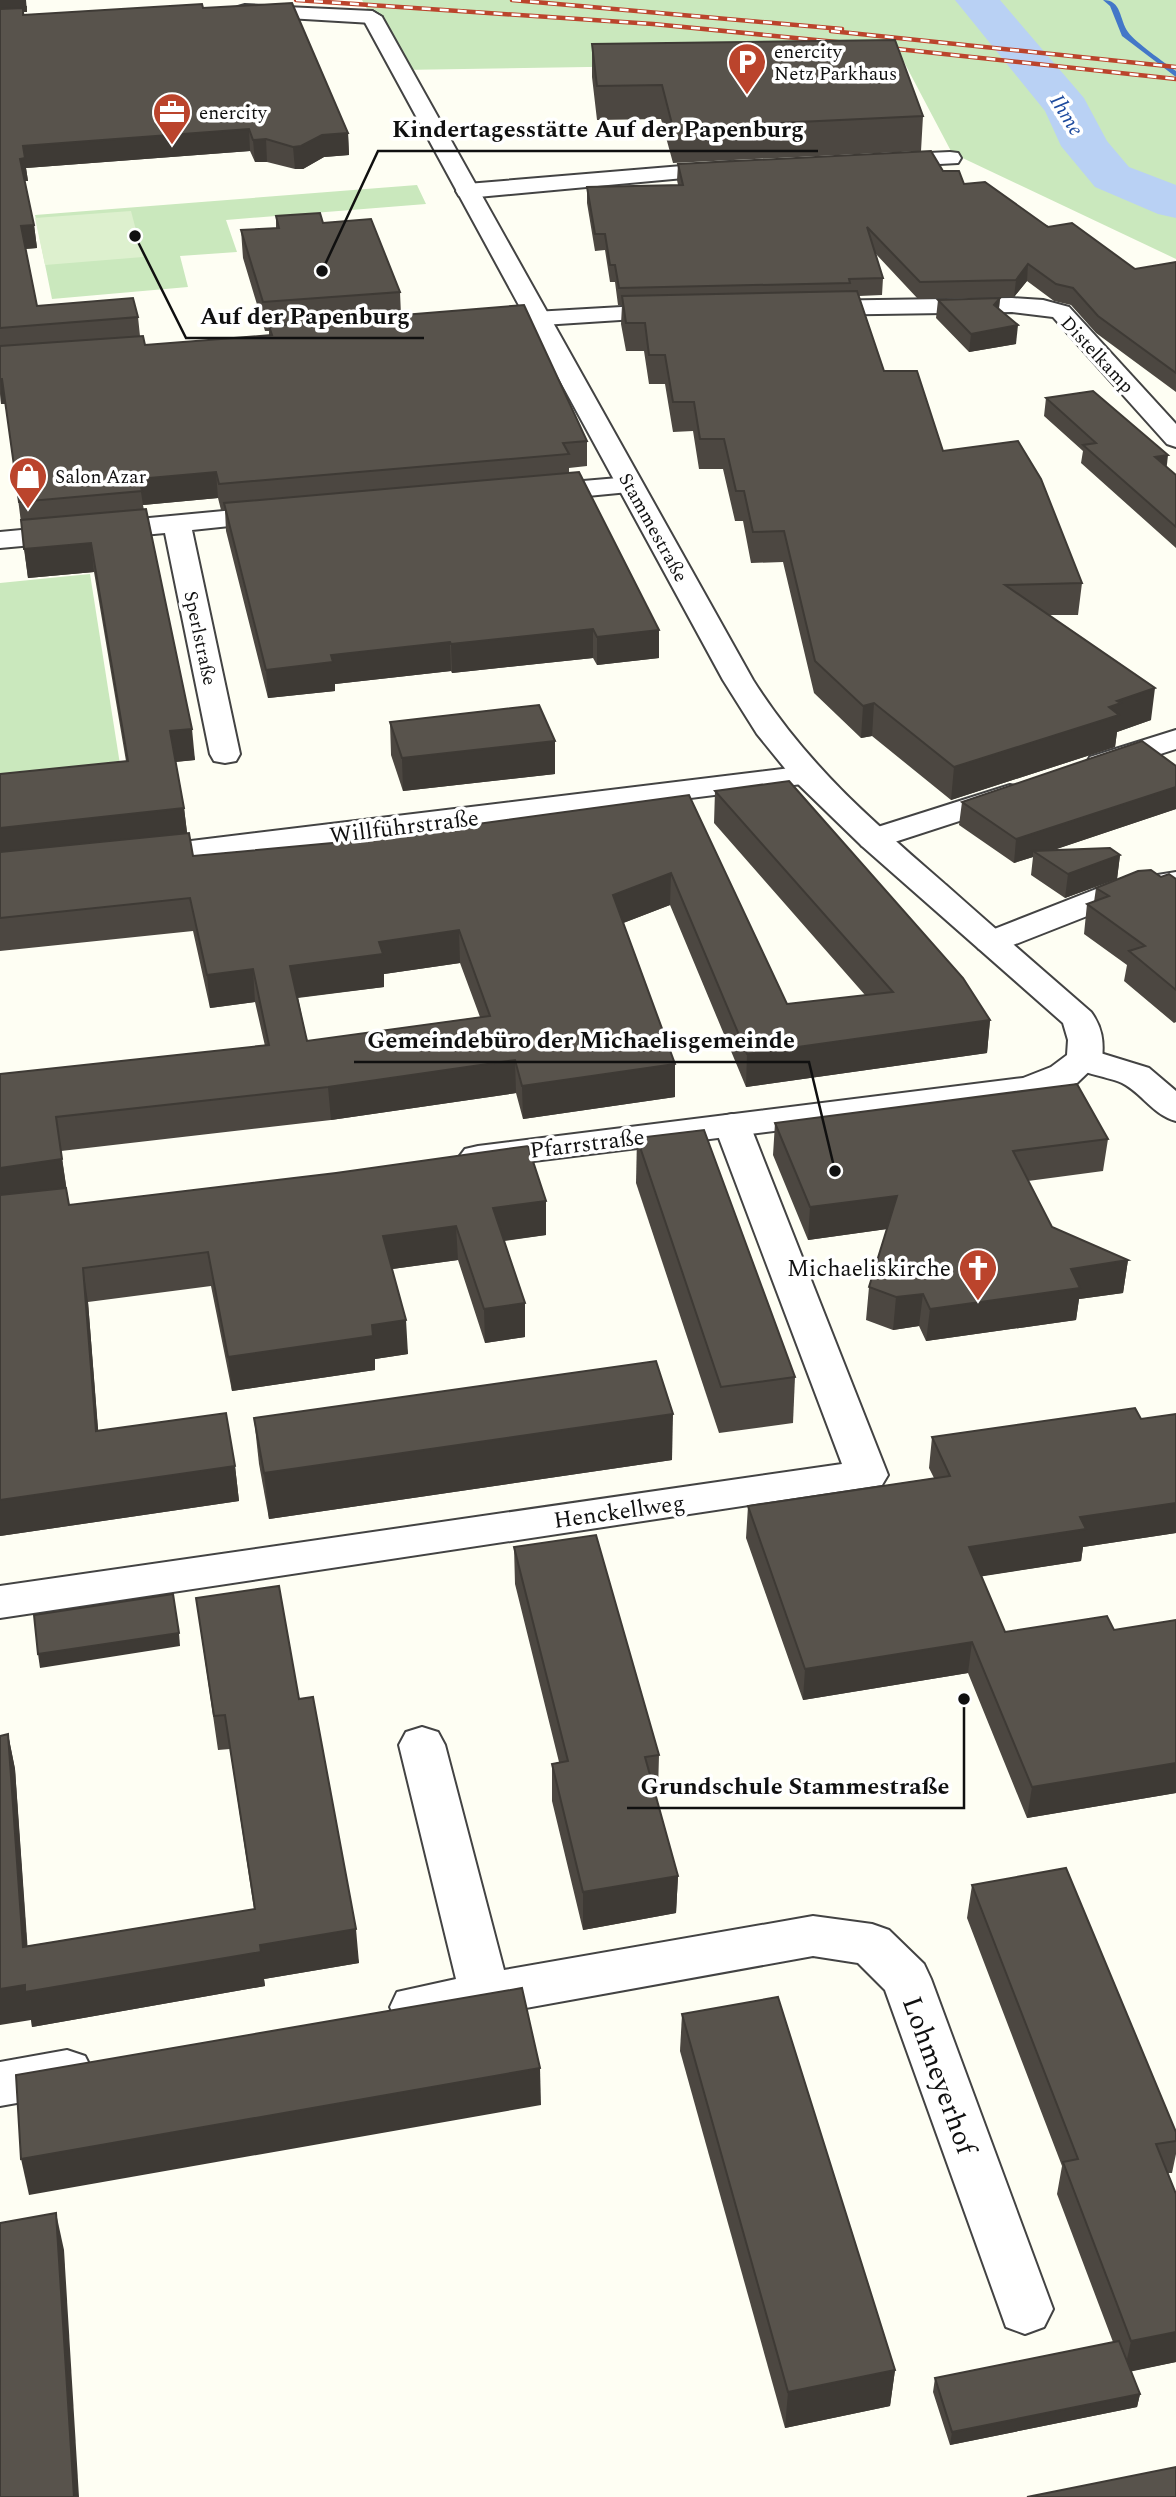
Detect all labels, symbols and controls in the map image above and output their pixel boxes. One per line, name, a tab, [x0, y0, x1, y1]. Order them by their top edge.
place label: enercity Netz Parkhaus	[774, 38, 897, 89]
parking icon: enercity Netz Parkhaus	[726, 41, 768, 96]
water label: Ihme	[1041, 88, 1091, 143]
office icon: enercity	[151, 91, 193, 146]
place label: enercity	[199, 99, 268, 128]
callout: Kindertagesstätte Auf der Papenburg	[378, 106, 818, 151]
text: Kindertagesstätte Auf der Papenburg	[392, 112, 804, 148]
callout: Auf der Papenburg	[186, 293, 424, 338]
text: Auf der Papenburg	[200, 299, 410, 335]
street label: Distelkamp	[1053, 310, 1141, 400]
shop icon: Salon Azar	[7, 455, 49, 510]
place label: Salon Azar	[55, 463, 147, 492]
street label: Stammestraße	[611, 468, 695, 588]
street label: Sperlstraße	[175, 588, 224, 688]
street label: Willführstraße	[328, 801, 481, 854]
callout: Gemeindebüro der Michaelisgemeinde	[354, 1017, 809, 1062]
text: Gemeindebüro der Michaelisgemeinde	[367, 1023, 795, 1059]
street label: Pfarrstraße	[528, 1120, 647, 1169]
church icon: Michaeliskirche	[957, 1247, 999, 1302]
place label: Michaeliskirche	[787, 1252, 951, 1287]
street label: Henckellweg	[551, 1486, 687, 1539]
callout: Grundschule Stammestraße	[627, 1763, 964, 1808]
text: Grundschule Stammestraße	[641, 1769, 949, 1805]
street label: Lohmeyerhof	[890, 1990, 988, 2163]

